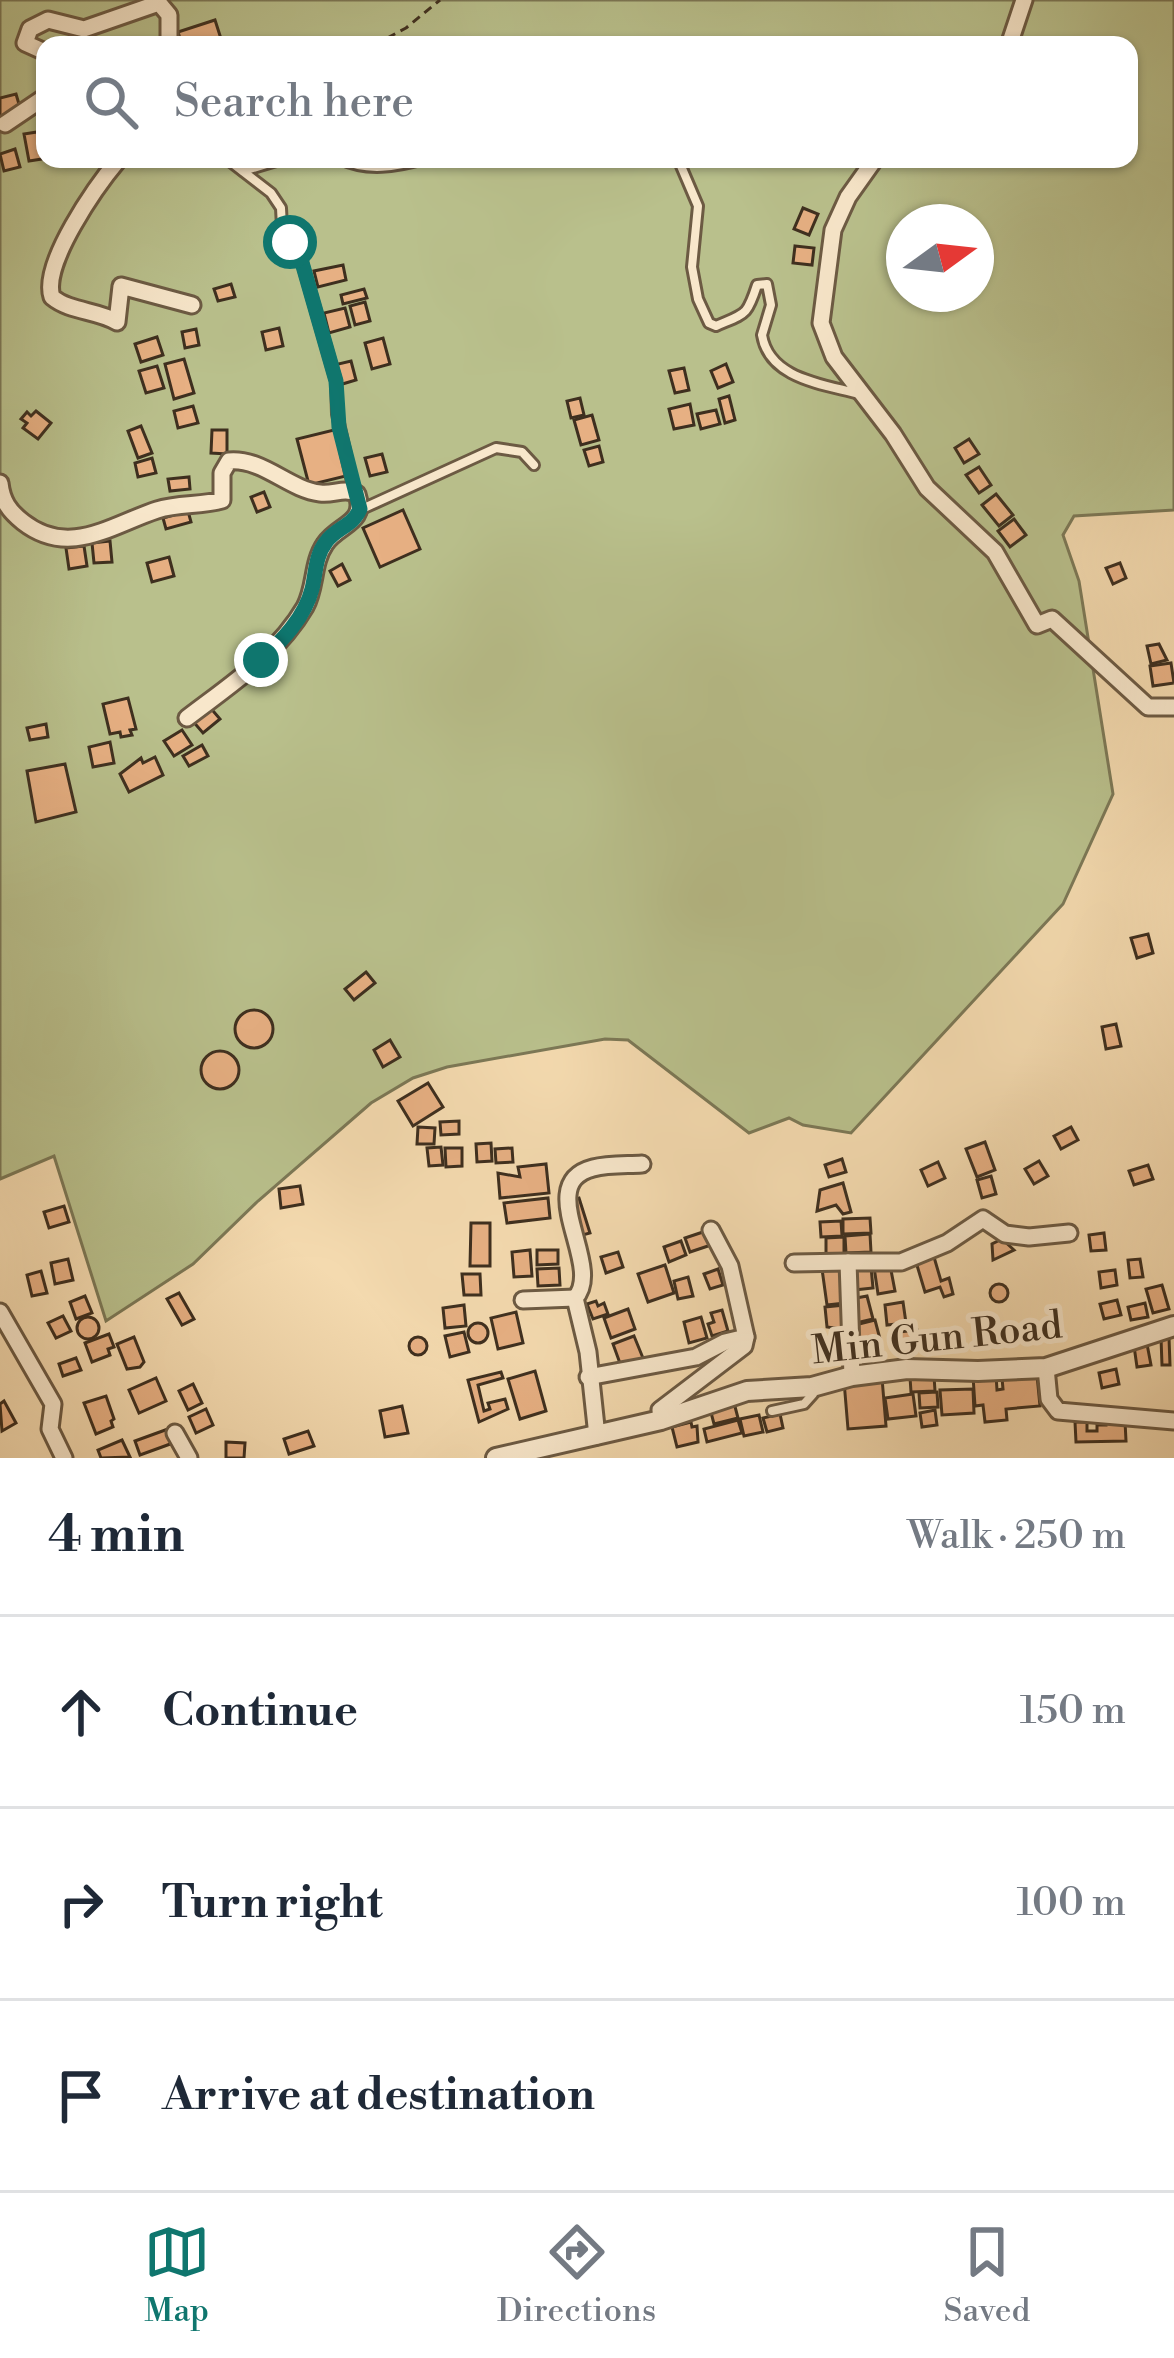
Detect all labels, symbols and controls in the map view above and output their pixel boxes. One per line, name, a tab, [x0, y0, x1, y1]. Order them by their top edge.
search box	[36, 36, 1138, 168]
icon: search	[78, 69, 144, 135]
text: Search here	[174, 74, 414, 131]
north arrow	[886, 204, 994, 312]
route start	[263, 215, 317, 269]
route end	[234, 633, 288, 687]
street label: Min Gun Road	[809, 1301, 1065, 1377]
text: 4 min	[48, 1504, 184, 1568]
text: Walk · 250 m	[907, 1512, 1126, 1561]
icon: ahead	[48, 1679, 114, 1745]
text: Continue	[162, 1683, 358, 1740]
text: 150 m	[1020, 1687, 1126, 1736]
icon: right	[48, 1871, 114, 1937]
text: Turn right	[162, 1875, 383, 1932]
text: 100 m	[1017, 1879, 1126, 1928]
icon: arrive	[48, 2063, 114, 2129]
text: Arrive at destination	[162, 2067, 595, 2124]
tab: Map	[144, 2219, 210, 2332]
tab: Directions	[497, 2219, 656, 2332]
tab: Saved	[944, 2219, 1030, 2332]

